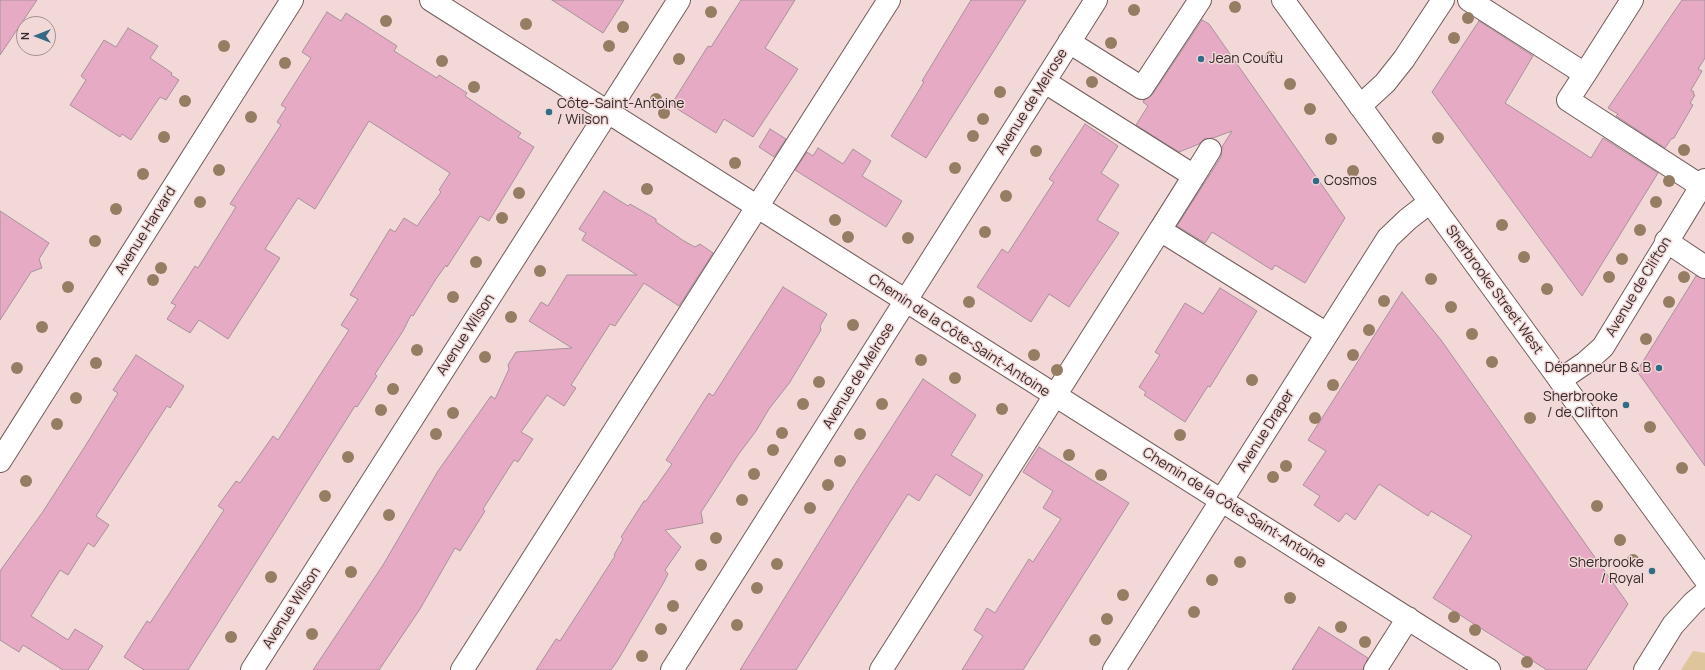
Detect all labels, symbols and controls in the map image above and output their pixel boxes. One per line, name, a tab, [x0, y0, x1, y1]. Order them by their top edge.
north arrow	[16, 16, 56, 56]
text: N	[17, 32, 32, 40]
street label: Avenue de Melrose	[993, 46, 1071, 158]
place label: Jean Coutu	[1209, 51, 1283, 67]
marker: Jean Coutu	[1196, 54, 1206, 64]
place label: Côte-Saint-Antoine / Wilson	[557, 96, 684, 128]
marker: Côte-Saint-Antoine / Wilson	[544, 107, 554, 117]
place label: Cosmos	[1324, 173, 1377, 189]
marker: Cosmos	[1311, 176, 1321, 186]
street label: Avenue Harvard	[112, 184, 180, 278]
street label: Sherbrooke Street West	[1442, 222, 1546, 358]
street label: Avenue de Clifton	[1603, 234, 1675, 340]
street label: Chemin de la Côte-Saint-Antoine	[865, 271, 1053, 401]
street label: Avenue Wilson	[433, 291, 499, 379]
street label: Avenue de Melrose	[820, 320, 898, 432]
place label: Dépanneur B & B	[1545, 360, 1651, 376]
marker: Dépanneur B & B	[1654, 363, 1664, 373]
street label: Avenue Draper	[1234, 387, 1298, 475]
place label: Sherbrooke / de Clifton	[1543, 389, 1618, 422]
marker: Sherbrooke / de Clifton	[1621, 400, 1631, 410]
street label: Chemin de la Côte-Saint-Antoine	[1139, 444, 1329, 572]
place label: Sherbrooke / Royal	[1569, 555, 1644, 588]
street label: Avenue Wilson	[259, 564, 325, 652]
marker: Sherbrooke / Royal	[1647, 566, 1657, 576]

